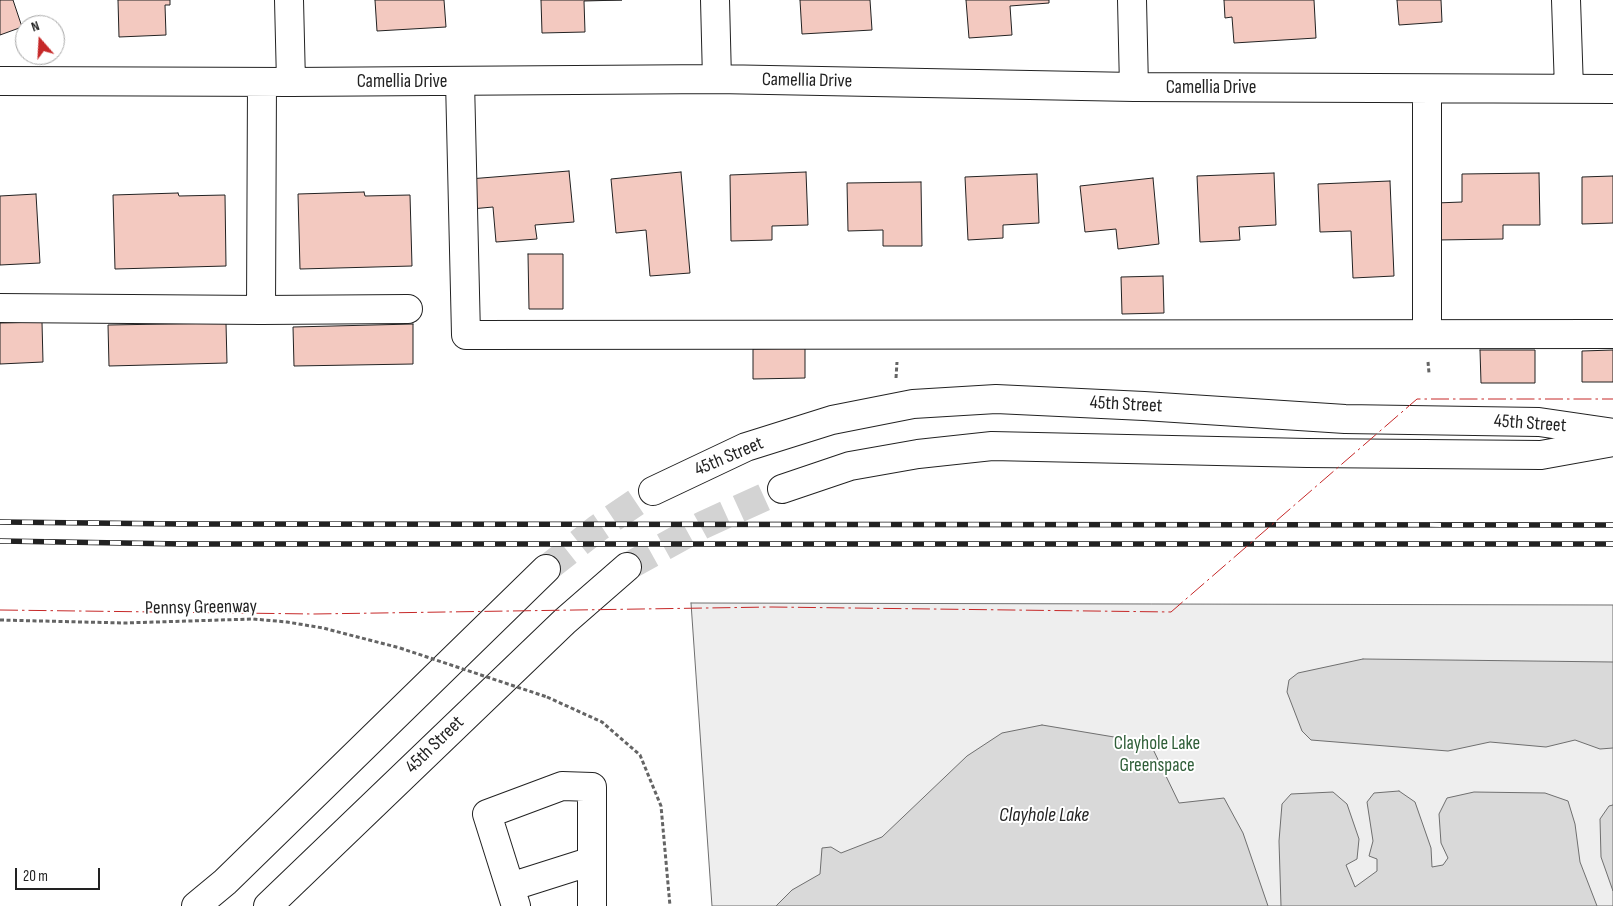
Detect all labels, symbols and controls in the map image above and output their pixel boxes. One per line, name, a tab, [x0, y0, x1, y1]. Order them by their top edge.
north arrow	[15, 15, 65, 65]
text: N	[29, 17, 42, 36]
street label: Camellia Drive	[762, 69, 852, 93]
street label: Camellia Drive	[357, 71, 447, 93]
street label: Camellia Drive	[1166, 77, 1256, 99]
street label: 45th Street	[1089, 392, 1163, 418]
street label: 45th Street	[1493, 410, 1567, 438]
street label: 45th Street	[691, 432, 767, 482]
street label: Pennsy Greenway	[145, 596, 257, 620]
street label: 45th Street	[401, 712, 469, 778]
park label: Clayhole Lake Greenspace	[1114, 733, 1200, 777]
water label: Clayhole Lake	[999, 804, 1089, 828]
scale bar	[18, 858, 102, 890]
text: 20 m	[23, 867, 48, 886]

